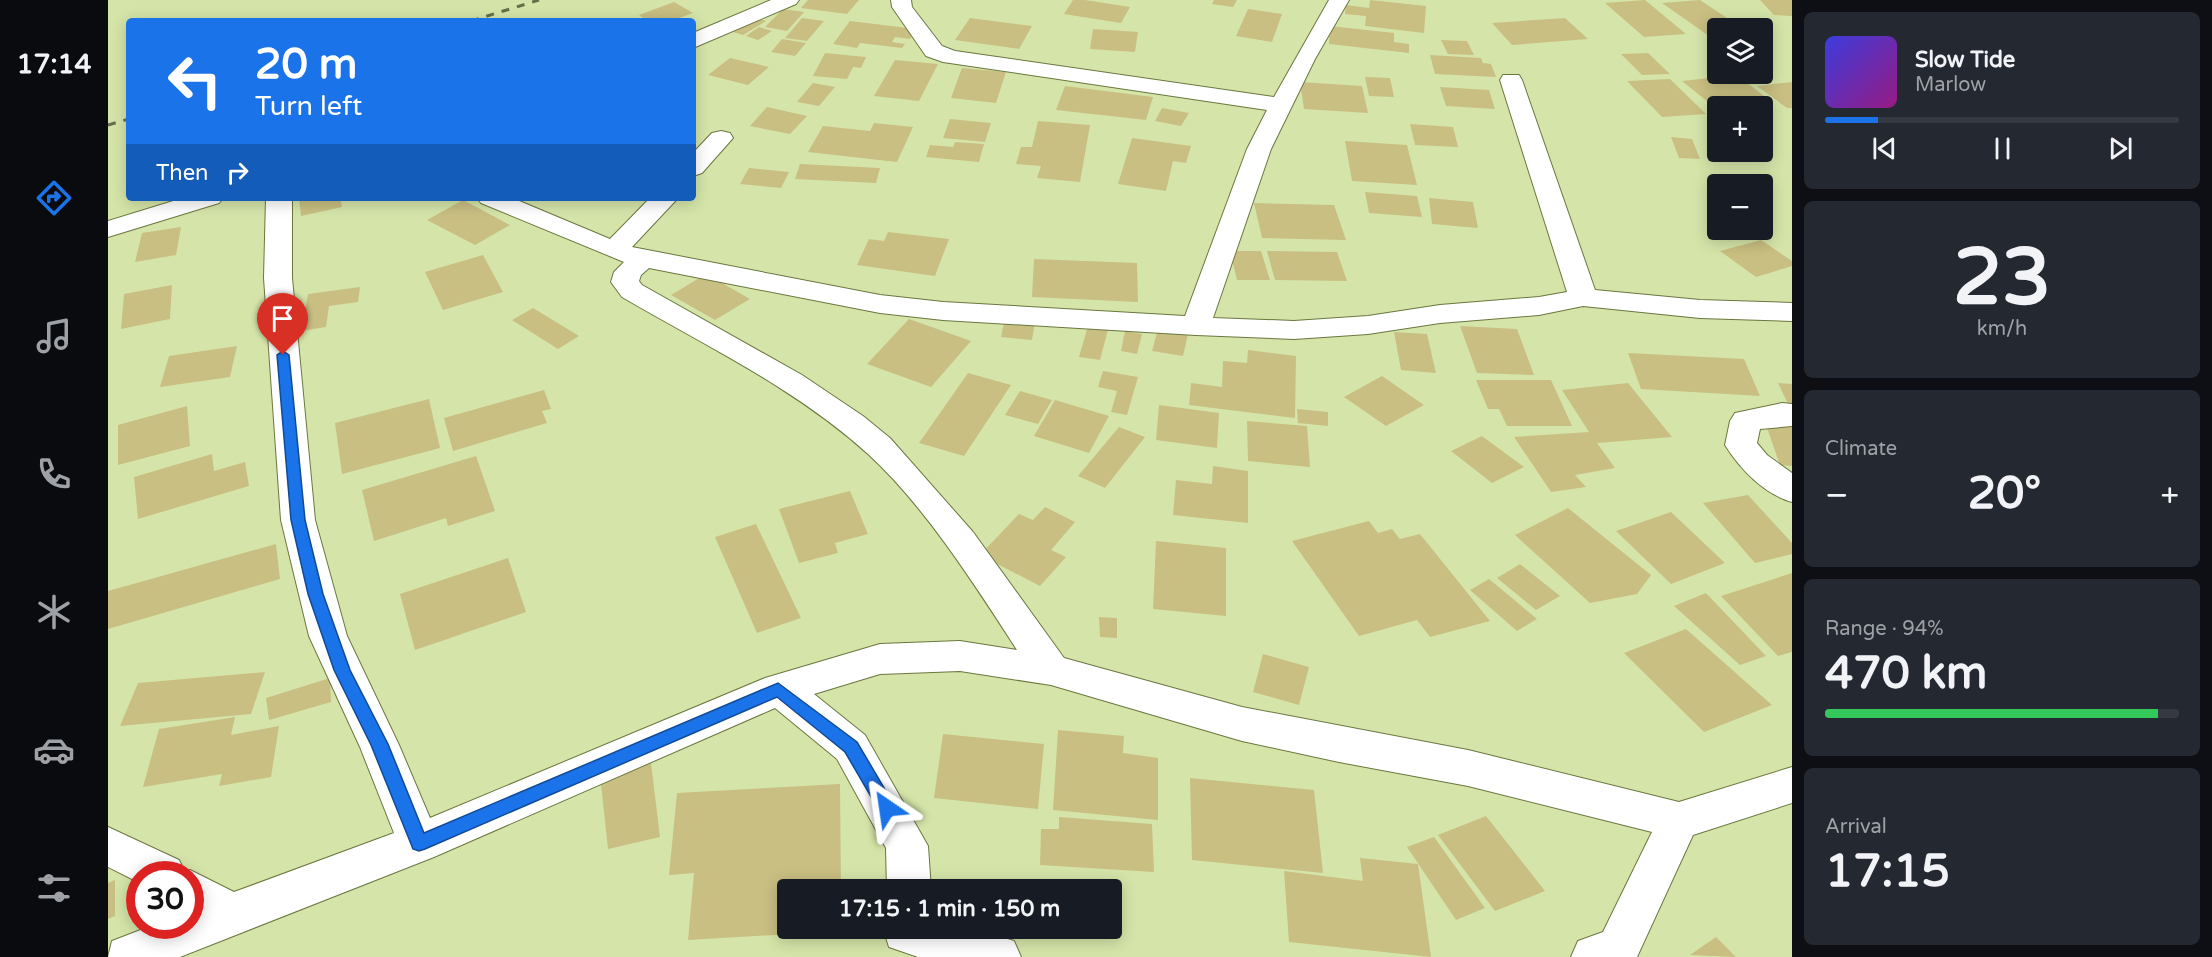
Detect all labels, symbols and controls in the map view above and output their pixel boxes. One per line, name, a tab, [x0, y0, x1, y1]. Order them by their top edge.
map controls	[1707, 18, 1773, 240]
button: layers	[1707, 18, 1773, 84]
text: 20 m	[255, 39, 357, 90]
icon: left	[156, 42, 234, 120]
text: Slow Tide	[1915, 47, 2015, 73]
text: 17:14	[17, 48, 91, 81]
text: Marlow	[1915, 73, 1986, 97]
text: Turn left	[255, 90, 362, 123]
button: +	[1707, 96, 1773, 162]
icon: previous	[1868, 132, 1901, 165]
icon: pause	[1986, 132, 2019, 165]
icon: next	[2104, 132, 2137, 165]
icon: right	[221, 156, 254, 189]
text: Then	[156, 160, 209, 186]
button: −	[1707, 174, 1773, 240]
icon: directions	[33, 177, 75, 219]
text: 23	[1953, 231, 2051, 325]
pin	[257, 293, 308, 355]
icon: arrive	[266, 302, 299, 335]
icon: music	[33, 315, 75, 357]
text: km/h	[1977, 317, 2027, 341]
text: Climate	[1825, 437, 1897, 461]
icon: phone	[33, 453, 75, 495]
text: 20°	[1968, 467, 2041, 521]
text: −	[1825, 476, 1849, 515]
text: +	[2160, 476, 2179, 515]
icon: climate	[33, 591, 75, 633]
text: Range · 94%	[1825, 617, 1944, 641]
text: 470 km	[1825, 647, 1987, 701]
icon: car	[33, 729, 75, 771]
position arrow	[855, 776, 919, 840]
text: Arrival	[1825, 815, 1887, 839]
text: 17:15	[1825, 845, 1950, 899]
speed limit sign: 30	[126, 861, 204, 939]
icon: filters	[33, 867, 75, 909]
text: 17:15 · 1 min · 150 m	[839, 896, 1060, 922]

